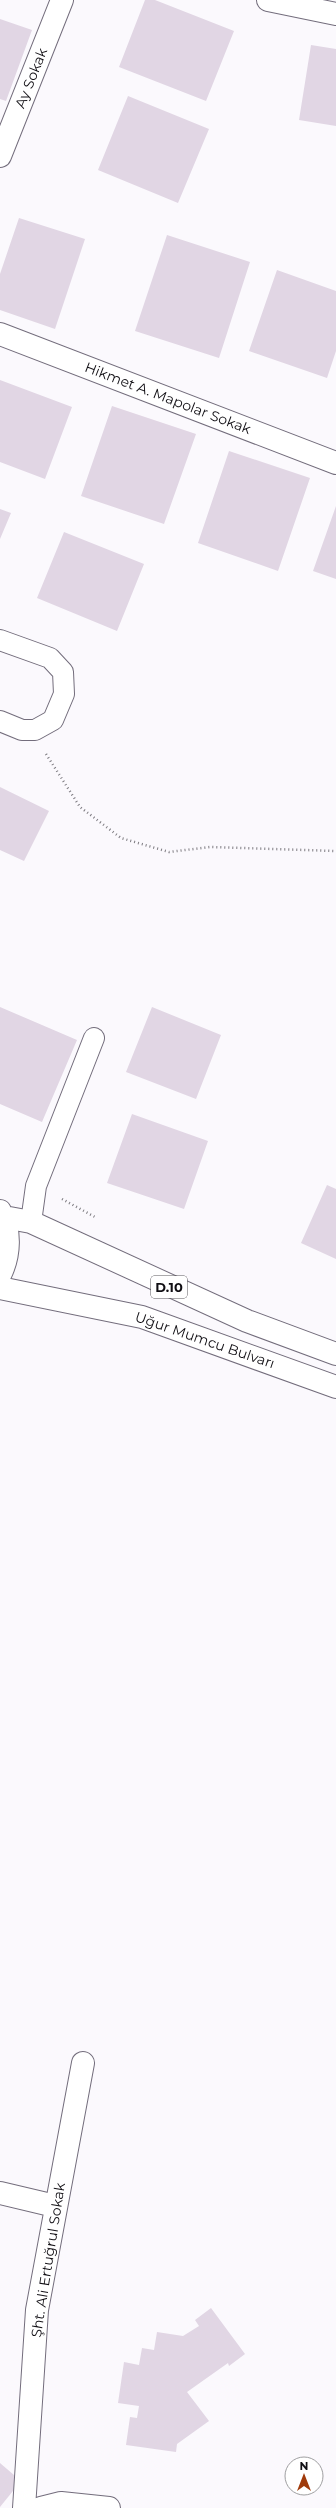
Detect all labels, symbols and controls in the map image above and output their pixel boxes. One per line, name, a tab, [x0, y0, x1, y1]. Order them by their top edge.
street label: Ay Sokak	[11, 45, 51, 111]
street label: Hikmet A. Mapolar Sokak	[82, 358, 254, 438]
road number: D.10	[151, 1276, 187, 1298]
street label: Uğur Mumcu Bulvarı	[133, 1308, 277, 1372]
street label: Şht. Ali Ertuğrul Sokak	[27, 2181, 69, 2339]
north arrow	[284, 2456, 324, 2496]
text: N	[300, 2459, 308, 2473]

